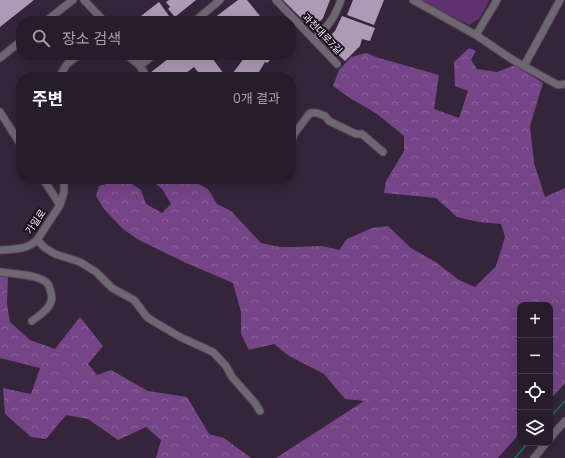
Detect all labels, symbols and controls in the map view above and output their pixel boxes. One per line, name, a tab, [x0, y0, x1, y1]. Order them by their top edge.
street label: 과천대로7길	[299, 10, 345, 58]
search box	[16, 16, 296, 60]
icon: search	[30, 27, 52, 49]
text: 장소 검색	[62, 29, 121, 49]
text: 주변	[32, 88, 63, 111]
text: 0개 결과	[233, 90, 280, 108]
street label: 가일로	[22, 207, 50, 237]
map controls	[517, 302, 553, 446]
button: +	[517, 302, 553, 338]
button: −	[517, 338, 553, 374]
button: locate	[517, 374, 553, 410]
button: layers	[517, 410, 553, 446]

